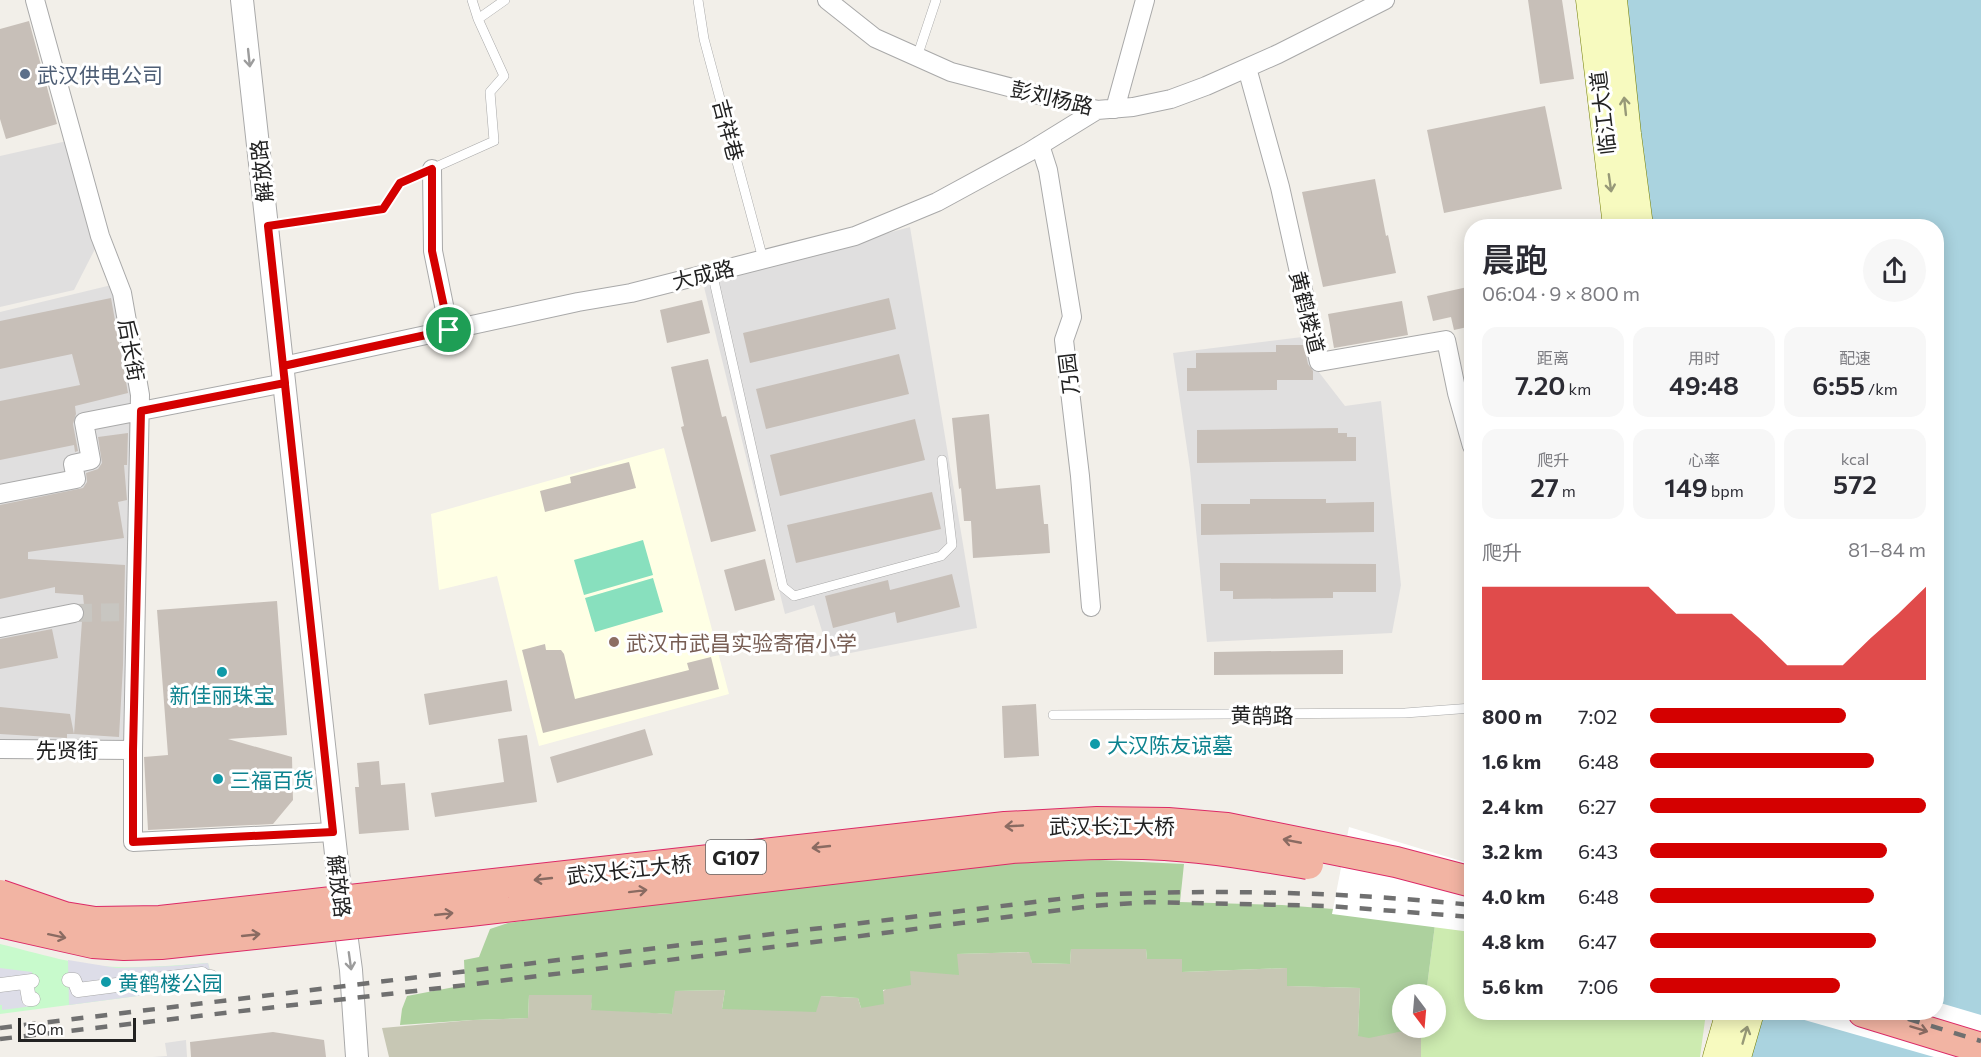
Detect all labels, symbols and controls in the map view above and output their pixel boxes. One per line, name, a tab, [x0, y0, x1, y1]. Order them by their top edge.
one-way arrow	[243, 48, 254, 68]
place label: 武汉供电公司	[37, 62, 163, 87]
marker: 武汉供电公司	[18, 67, 32, 81]
street label: 临江大道	[1584, 70, 1620, 156]
street label: 彭刘杨路	[1008, 75, 1096, 119]
street label: 吉祥巷	[709, 96, 749, 164]
one-way arrow	[1619, 96, 1630, 116]
street label: 解放路	[245, 138, 277, 204]
one-way arrow	[1605, 173, 1616, 193]
text: 晨跑	[1482, 238, 1548, 279]
button: share	[1863, 239, 1926, 302]
street label: 大成路	[669, 254, 737, 294]
street label: 黄鹤楼道	[1286, 268, 1330, 356]
text: 06:04 · 9 × 800 m	[1482, 281, 1640, 305]
pin	[423, 304, 474, 355]
icon: arrive	[432, 313, 465, 346]
street label: 后长街	[114, 317, 150, 383]
text: 距离	[1537, 348, 1569, 367]
text: 用时	[1688, 348, 1720, 367]
text: 配速	[1839, 348, 1871, 367]
street label: 乃园	[1053, 352, 1083, 396]
text: 7.20	[1515, 369, 1565, 400]
text: 49:48	[1669, 369, 1739, 400]
text: 6:55	[1812, 369, 1865, 400]
text: km	[1565, 379, 1591, 398]
text: /km	[1865, 379, 1898, 398]
text: kcal	[1841, 449, 1869, 468]
text: 爬升	[1537, 450, 1569, 469]
text: 心率	[1688, 450, 1720, 469]
text: 572	[1833, 468, 1877, 499]
text: 27	[1530, 471, 1559, 502]
text: 149	[1664, 471, 1708, 502]
text: m	[1559, 481, 1576, 500]
text: bpm	[1708, 481, 1744, 500]
text: 81–84 m	[1848, 537, 1926, 561]
text: 爬升	[1482, 540, 1522, 564]
place label: 武汉市武昌实验寄宿小学	[626, 630, 857, 655]
marker: 武汉市武昌实验寄宿小学	[607, 635, 621, 649]
marker: 新佳丽珠宝	[215, 665, 229, 679]
place label: 新佳丽珠宝	[170, 682, 275, 707]
street label: 黄鹄路	[1231, 702, 1294, 727]
text: 800 m	[1482, 704, 1542, 728]
text: 7:02	[1578, 704, 1617, 728]
place label: 大汉陈友谅墓	[1107, 732, 1233, 757]
street label: 先贤街	[36, 737, 99, 762]
marker: 大汉陈友谅墓	[1088, 737, 1102, 751]
text: 1.6 km	[1482, 749, 1541, 773]
text: 6:48	[1578, 749, 1619, 773]
place label: 三福百货	[230, 767, 314, 792]
marker: 三福百货	[211, 772, 225, 786]
text: 2.4 km	[1482, 794, 1544, 818]
text: 6:27	[1578, 794, 1616, 818]
street label: 武汉长江大桥	[1049, 813, 1175, 838]
one-way arrow	[1005, 821, 1025, 832]
one-way arrow	[1282, 835, 1302, 846]
text: 3.2 km	[1482, 839, 1543, 863]
text: 6:43	[1578, 839, 1618, 863]
road number: G107	[706, 840, 766, 874]
one-way arrow	[811, 842, 831, 853]
street label: 武汉长江大桥	[565, 850, 693, 888]
street label: 解放路	[324, 853, 356, 919]
one-way arrow	[534, 874, 554, 885]
text: 4.0 km	[1482, 884, 1545, 908]
text: 6:48	[1578, 884, 1619, 908]
one-way arrow	[628, 886, 648, 897]
one-way arrow	[434, 908, 454, 919]
one-way arrow	[240, 929, 260, 940]
text: 4.8 km	[1482, 929, 1544, 953]
text: 6:47	[1578, 929, 1617, 953]
one-way arrow	[47, 931, 66, 942]
one-way arrow	[344, 951, 355, 971]
place label: 黄鹤楼公园	[118, 970, 223, 995]
text: 5.6 km	[1482, 974, 1544, 998]
text: 7:06	[1578, 974, 1618, 998]
marker: 黄鹤楼公园	[99, 975, 113, 989]
north arrow	[1392, 984, 1446, 1038]
map controls	[1392, 984, 1446, 1038]
scale bar	[18, 1015, 136, 1042]
text: 50 m	[27, 1019, 64, 1038]
one-way arrow	[1909, 1024, 1928, 1035]
one-way arrow	[1740, 1026, 1751, 1045]

